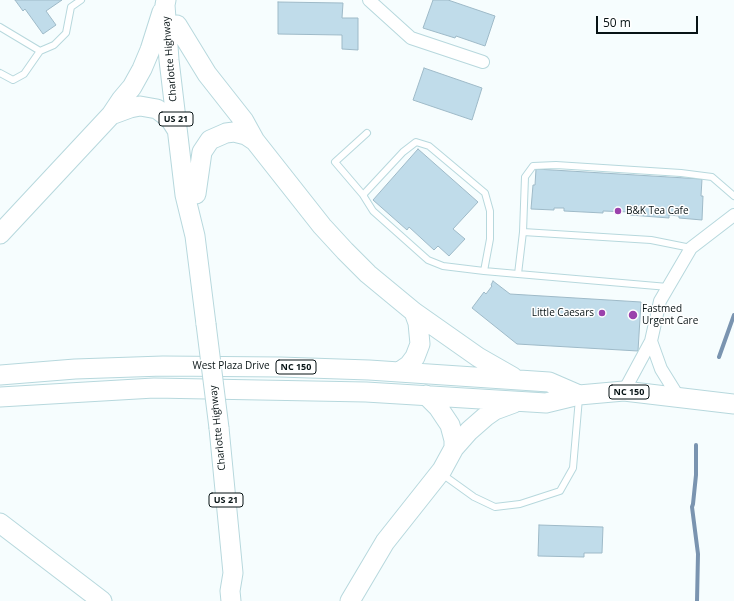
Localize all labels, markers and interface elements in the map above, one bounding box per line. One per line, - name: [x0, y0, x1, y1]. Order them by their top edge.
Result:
- scale bar: [598, 8, 700, 34]
- text: 50 m: [603, 14, 631, 31]
- street label: Charlotte Highway: [160, 16, 180, 102]
- road number: US 21: [159, 112, 193, 126]
- place label: B&K Tea Cafe: [626, 205, 689, 217]
- marker: B&K Tea Cafe: [613, 206, 623, 216]
- place label: Fastmed Urgent Care: [642, 303, 698, 326]
- place label: Little Caesars: [532, 307, 594, 319]
- marker: Little Caesars: [597, 308, 607, 318]
- marker: Fastmed Urgent Care: [627, 309, 639, 321]
- street label: West Plaza Drive: [192, 360, 270, 372]
- road number: NC 150: [276, 360, 316, 374]
- street label: Charlotte Highway: [208, 385, 228, 471]
- road number: NC 150: [609, 385, 649, 399]
- road number: US 21: [209, 493, 243, 507]

